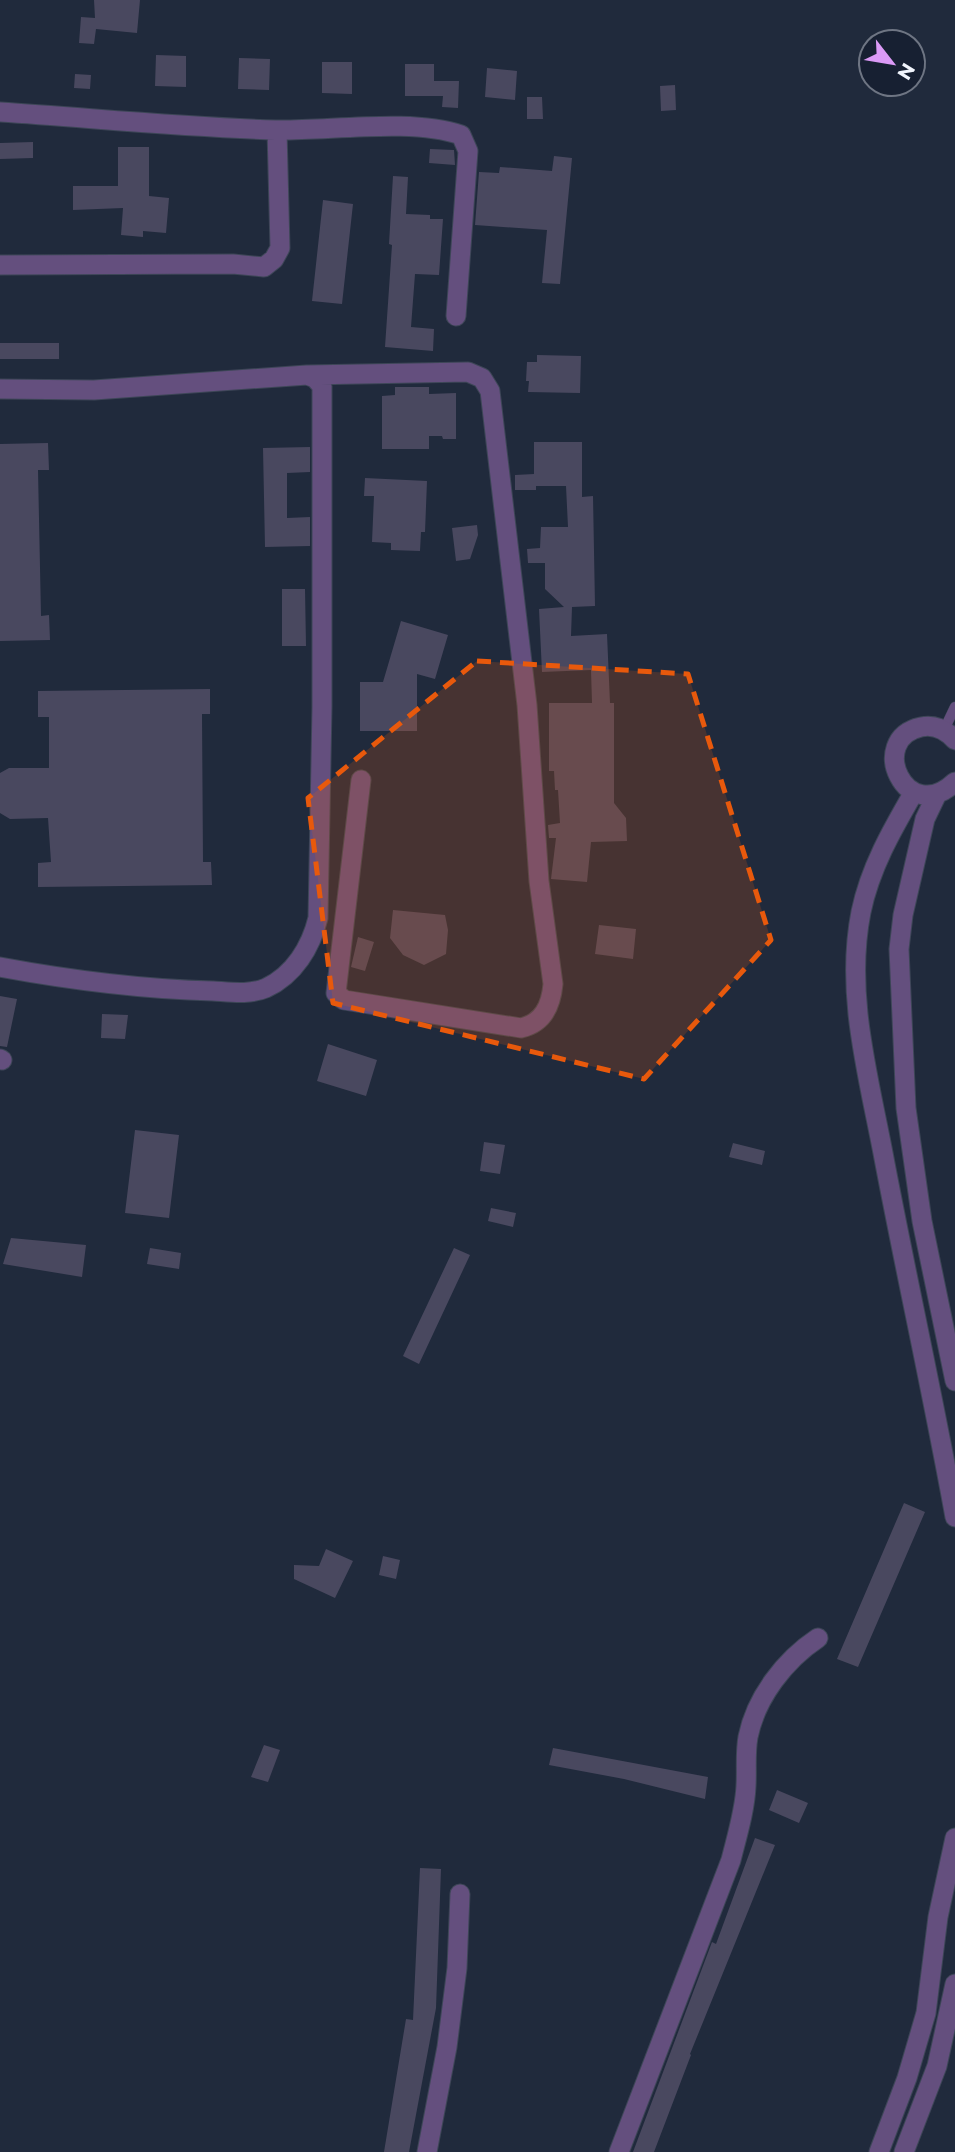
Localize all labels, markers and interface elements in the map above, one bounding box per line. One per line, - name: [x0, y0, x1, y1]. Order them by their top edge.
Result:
- north arrow: [857, 28, 927, 98]
- text: N: [892, 59, 920, 84]

